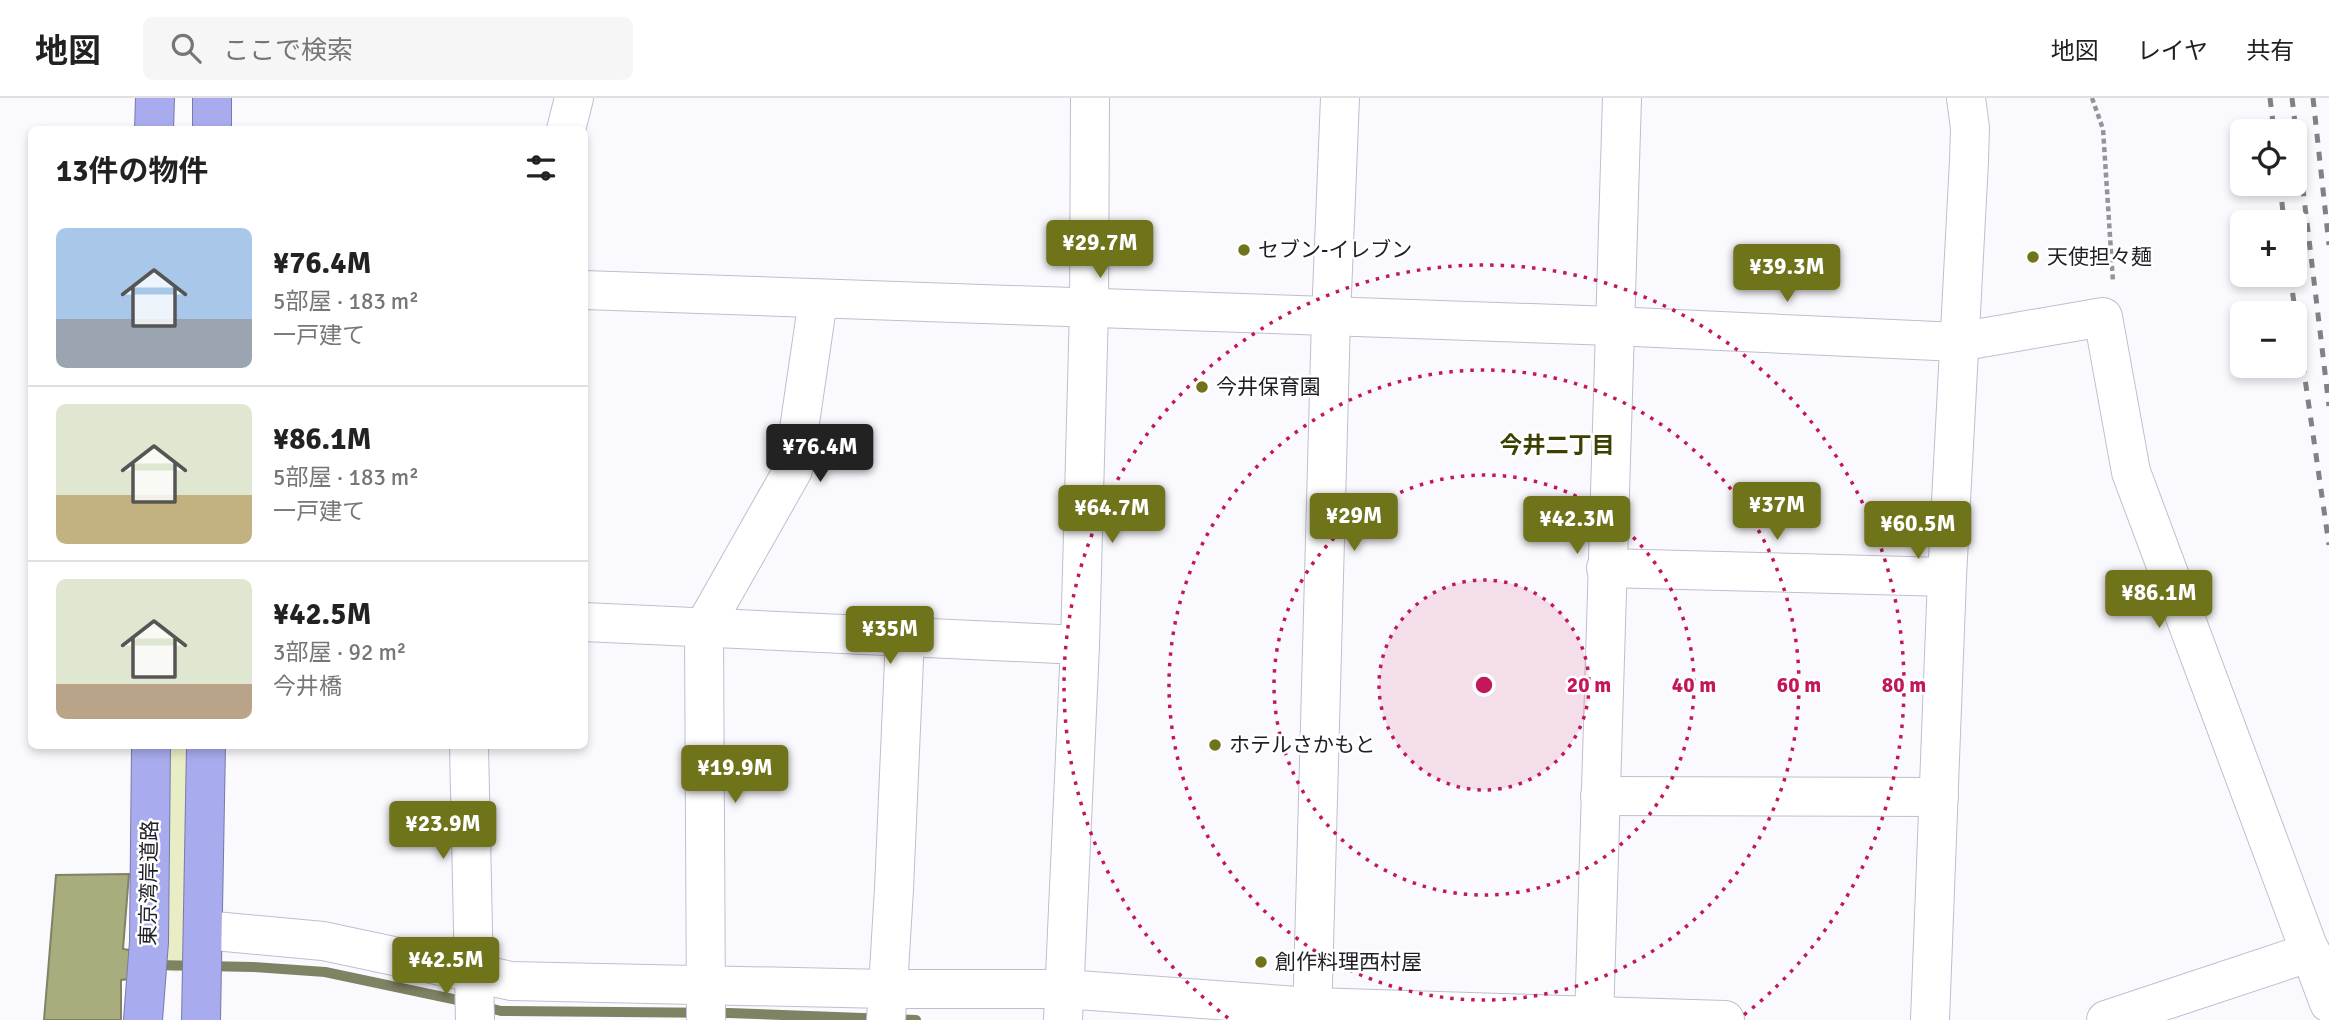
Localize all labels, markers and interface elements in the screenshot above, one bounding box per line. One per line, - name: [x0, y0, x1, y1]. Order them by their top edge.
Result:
- search box: [143, 17, 633, 80]
- icon: search: [167, 29, 205, 67]
- text: 地図: [35, 31, 101, 72]
- text: ここで検索: [223, 35, 353, 67]
- text: 地図: [2051, 36, 2099, 66]
- text: レイヤ: [2137, 36, 2208, 66]
- text: 共有: [2246, 36, 2294, 66]
- map controls: [2230, 119, 2307, 378]
- button: locate: [2230, 119, 2307, 196]
- icon: filters: [522, 149, 560, 187]
- text: 13件の物件: [56, 153, 208, 190]
- button: +: [2230, 210, 2307, 287]
- pin: ¥29.7M: [1043, 220, 1157, 280]
- text: ¥29.7M: [1062, 228, 1138, 257]
- place label: セブン-イレブン: [1258, 237, 1412, 263]
- marker: セブン-イレブン: [1236, 242, 1252, 258]
- pin: ¥39.3M: [1730, 244, 1844, 304]
- place label: 天使担々麺: [2047, 244, 2152, 270]
- text: ¥76.4M: [273, 245, 371, 282]
- marker: 天使担々麺: [2025, 249, 2041, 265]
- text: ¥39.3M: [1749, 252, 1825, 281]
- icon: home: [112, 256, 196, 340]
- text: 5部屋 · 183 m²: [273, 287, 419, 316]
- button: −: [2230, 301, 2307, 378]
- text: 一戸建て: [273, 321, 365, 350]
- place label: 今井保育園: [1216, 374, 1321, 400]
- marker: 今井保育園: [1194, 379, 1210, 395]
- text: ¥86.1M: [273, 421, 371, 458]
- pin: ¥76.4M: [763, 424, 877, 484]
- district label: 今井二丁目: [1500, 431, 1615, 460]
- icon: home: [112, 432, 196, 516]
- text: ¥76.4M: [782, 432, 858, 461]
- text: 5部屋 · 183 m²: [273, 463, 419, 492]
- pin: ¥37M: [1736, 482, 1818, 542]
- pin: ¥64.7M: [1055, 486, 1169, 545]
- text: ¥37M: [1749, 490, 1805, 519]
- text: ¥64.7M: [1074, 493, 1150, 522]
- pin: ¥29M: [1313, 494, 1395, 553]
- pin: ¥42.3M: [1520, 496, 1634, 556]
- text: 一戸建て: [273, 497, 365, 526]
- text: ¥29M: [1326, 501, 1382, 530]
- pin: ¥60.5M: [1861, 502, 1975, 561]
- text: ¥42.3M: [1539, 504, 1615, 533]
- text: ¥60.5M: [1880, 509, 1956, 538]
- pin: ¥86.1M: [2102, 570, 2216, 630]
- text: ¥86.1M: [2121, 578, 2197, 607]
- text: ¥42.5M: [273, 596, 371, 633]
- pin: ¥35M: [849, 606, 931, 666]
- icon: home: [112, 607, 196, 691]
- text: ¥35M: [862, 614, 918, 643]
- text: 3部屋 · 92 m²: [273, 638, 406, 667]
- text: 今井橋: [273, 672, 342, 701]
- text: 20 m: [1567, 672, 1611, 698]
- text: 40 m: [1672, 672, 1716, 698]
- text: 60 m: [1777, 672, 1821, 698]
- text: 80 m: [1882, 672, 1926, 698]
- centre of rings: [1472, 673, 1496, 697]
- place label: ホテルさかもと: [1229, 732, 1376, 758]
- marker: ホテルさかもと: [1207, 737, 1223, 753]
- pin: ¥19.9M: [678, 746, 792, 805]
- text: ¥19.9M: [697, 753, 773, 782]
- pin: ¥23.9M: [386, 802, 500, 861]
- text: ¥23.9M: [405, 809, 481, 838]
- street label: 東京湾岸道路: [135, 820, 163, 946]
- pin: ¥42.5M: [389, 937, 503, 997]
- text: ¥42.5M: [408, 945, 484, 974]
- place label: 創作料理西村屋: [1275, 949, 1422, 975]
- marker: 創作料理西村屋: [1253, 954, 1269, 970]

